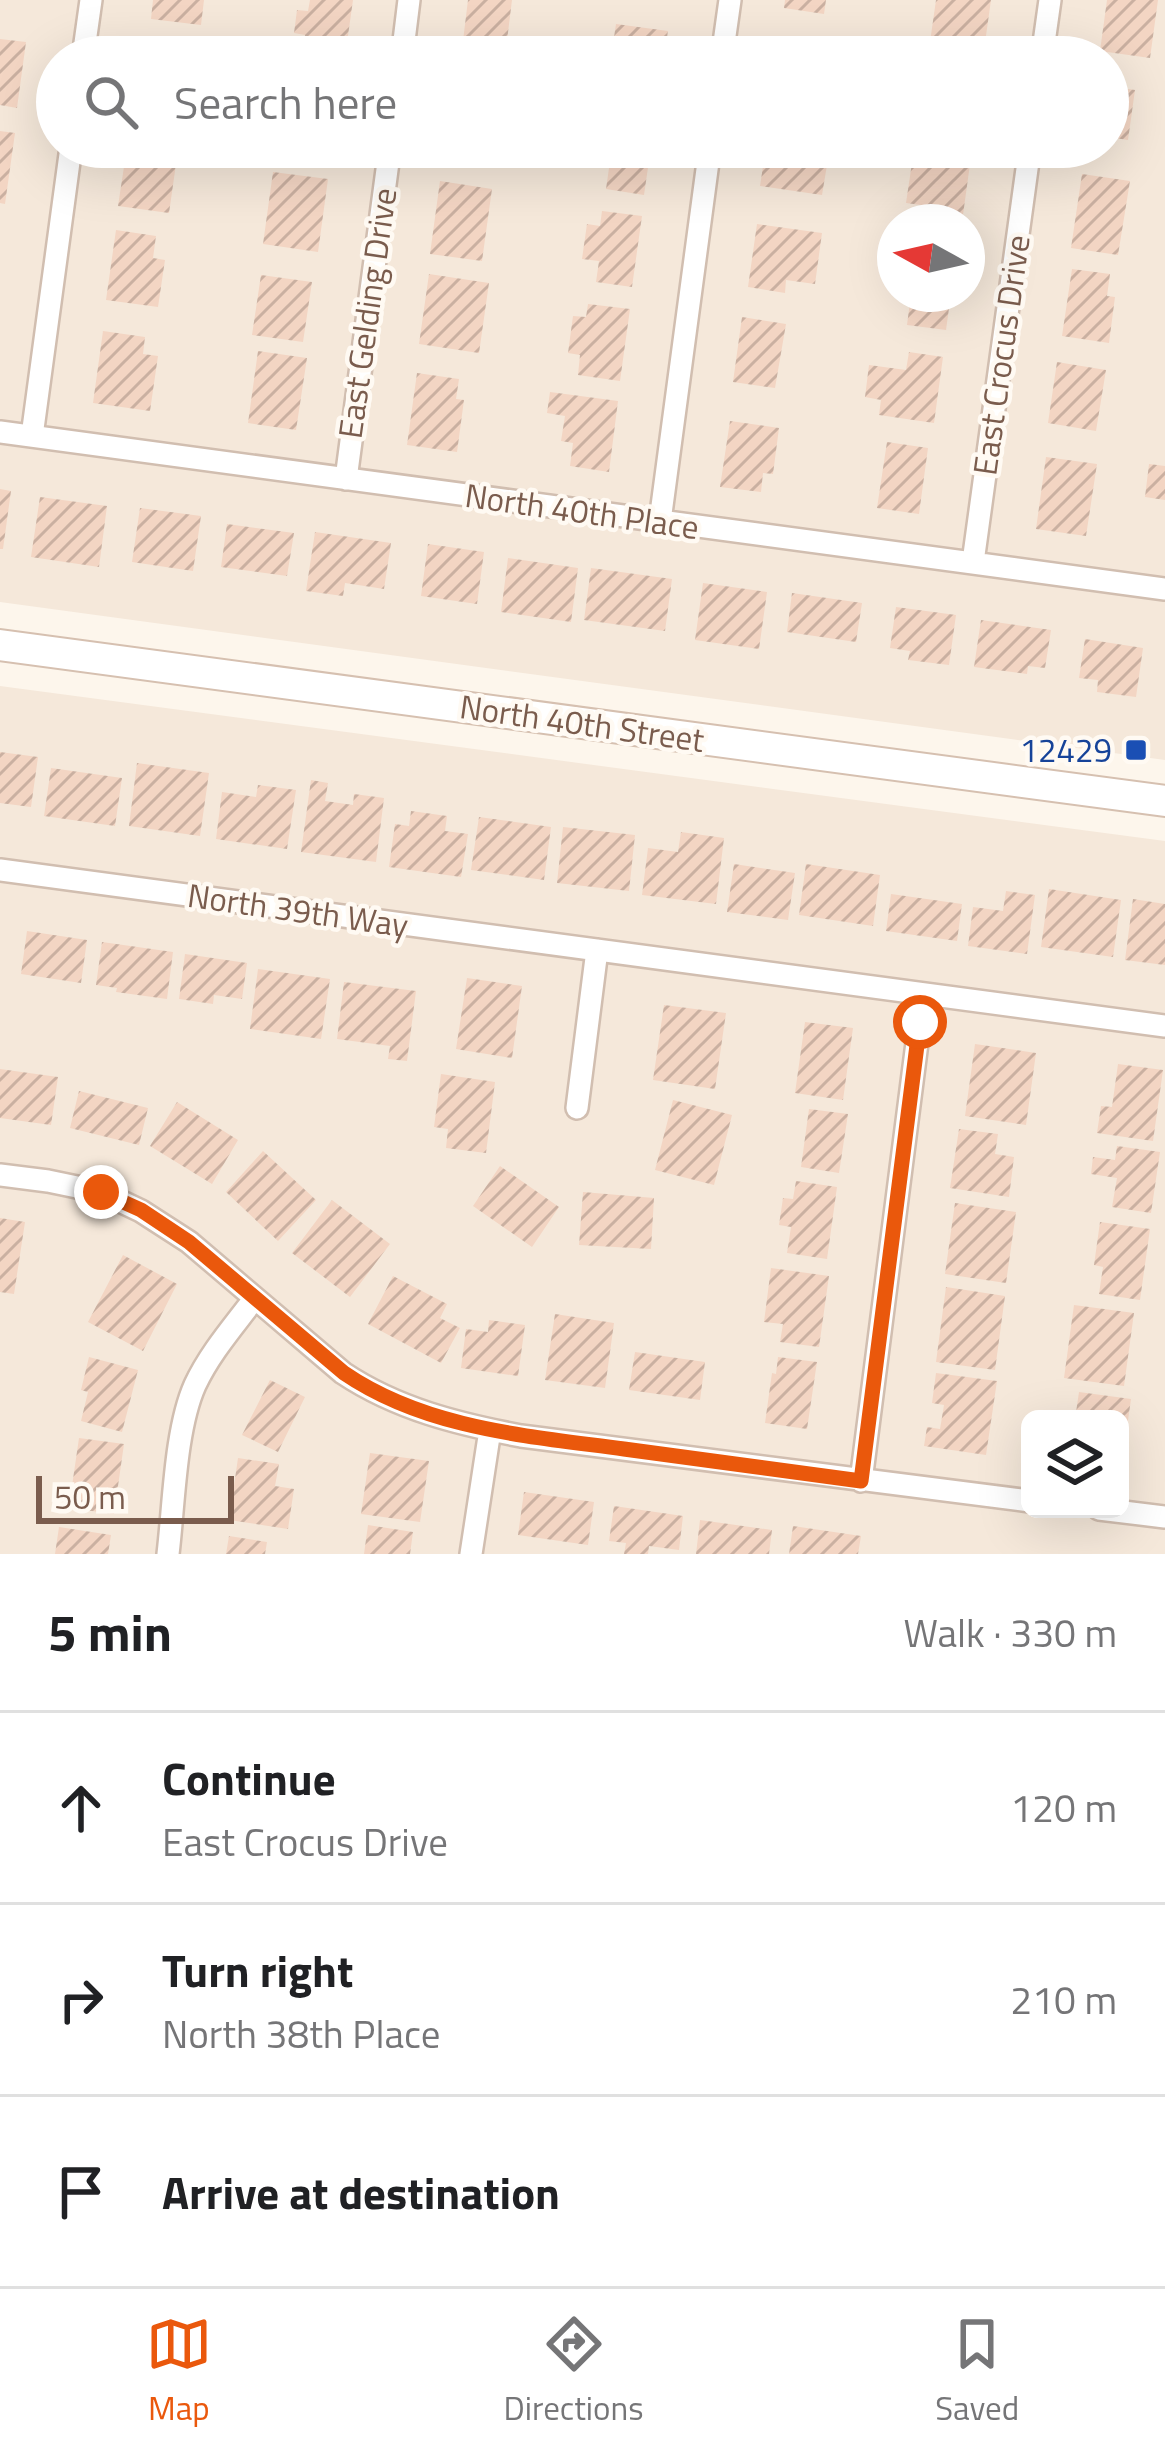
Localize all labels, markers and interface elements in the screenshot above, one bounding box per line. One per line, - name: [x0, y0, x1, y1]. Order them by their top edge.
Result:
- search box: [36, 36, 1129, 168]
- text: Search here: [174, 68, 397, 136]
- icon: search: [78, 69, 144, 135]
- street label: East Gelding Drive: [325, 185, 409, 441]
- north arrow: [877, 204, 985, 312]
- street label: East Crocus Drive: [959, 232, 1043, 478]
- street label: North 40th Place: [462, 470, 702, 552]
- street label: North 40th Street: [457, 681, 708, 765]
- place label: 12429: [1020, 725, 1112, 775]
- marker: 12429: [1123, 737, 1149, 763]
- street label: North 39th Way: [185, 870, 412, 950]
- route start: [893, 995, 947, 1049]
- route end: [74, 1165, 128, 1219]
- map controls: [1021, 1410, 1129, 1518]
- button: layers: [1021, 1410, 1129, 1518]
- scale bar: [36, 1470, 234, 1523]
- text: 50 m: [54, 1472, 126, 1522]
- text: 5 min: [48, 1593, 172, 1671]
- text: Walk · 330 m: [903, 1603, 1117, 1662]
- text: Continue: [162, 1744, 336, 1812]
- icon: ahead: [48, 1775, 114, 1841]
- text: 120 m: [1010, 1778, 1117, 1837]
- text: East Crocus Drive: [162, 1812, 448, 1871]
- text: Turn right: [162, 1936, 353, 2004]
- icon: right: [48, 1967, 114, 2033]
- text: 210 m: [1010, 1970, 1117, 2029]
- text: North 38th Place: [162, 2004, 441, 2063]
- text: Arrive at destination: [162, 2158, 560, 2226]
- icon: arrive: [48, 2159, 114, 2225]
- tab: Map: [146, 2311, 212, 2433]
- tab: Directions: [504, 2311, 643, 2433]
- tab: Saved: [935, 2311, 1019, 2433]

